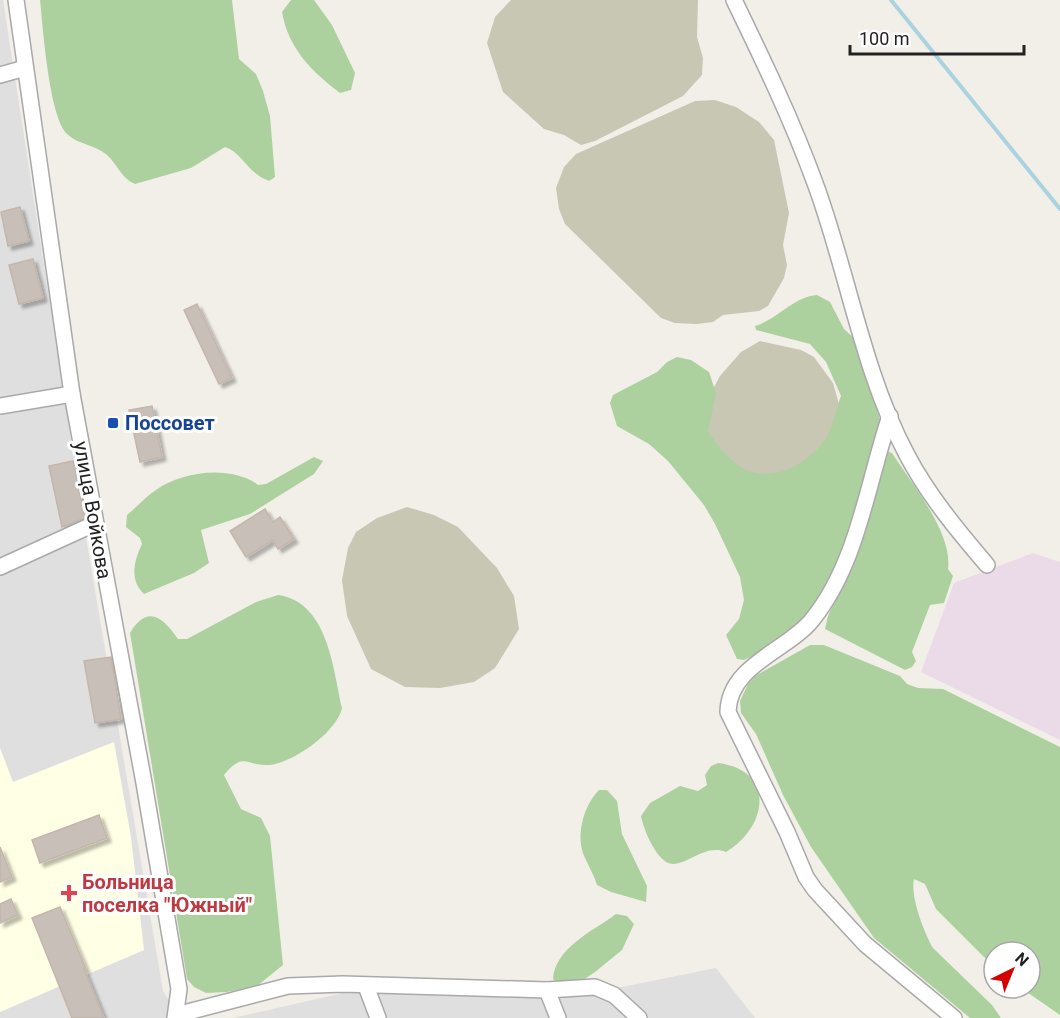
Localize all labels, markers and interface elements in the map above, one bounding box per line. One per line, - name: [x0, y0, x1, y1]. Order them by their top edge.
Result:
- scale bar: [850, 18, 1024, 56]
- text: 100 m: [859, 28, 910, 49]
- place label: Поссовет: [125, 411, 215, 435]
- marker: Поссовет: [106, 416, 120, 430]
- street label: улица Войкова: [69, 439, 117, 581]
- place label: Больница поселка "Южный": [82, 870, 252, 917]
- marker: Больница поселка "Южный": [60, 884, 78, 902]
- north arrow: [982, 940, 1042, 1000]
- text: N: [1011, 949, 1032, 970]

